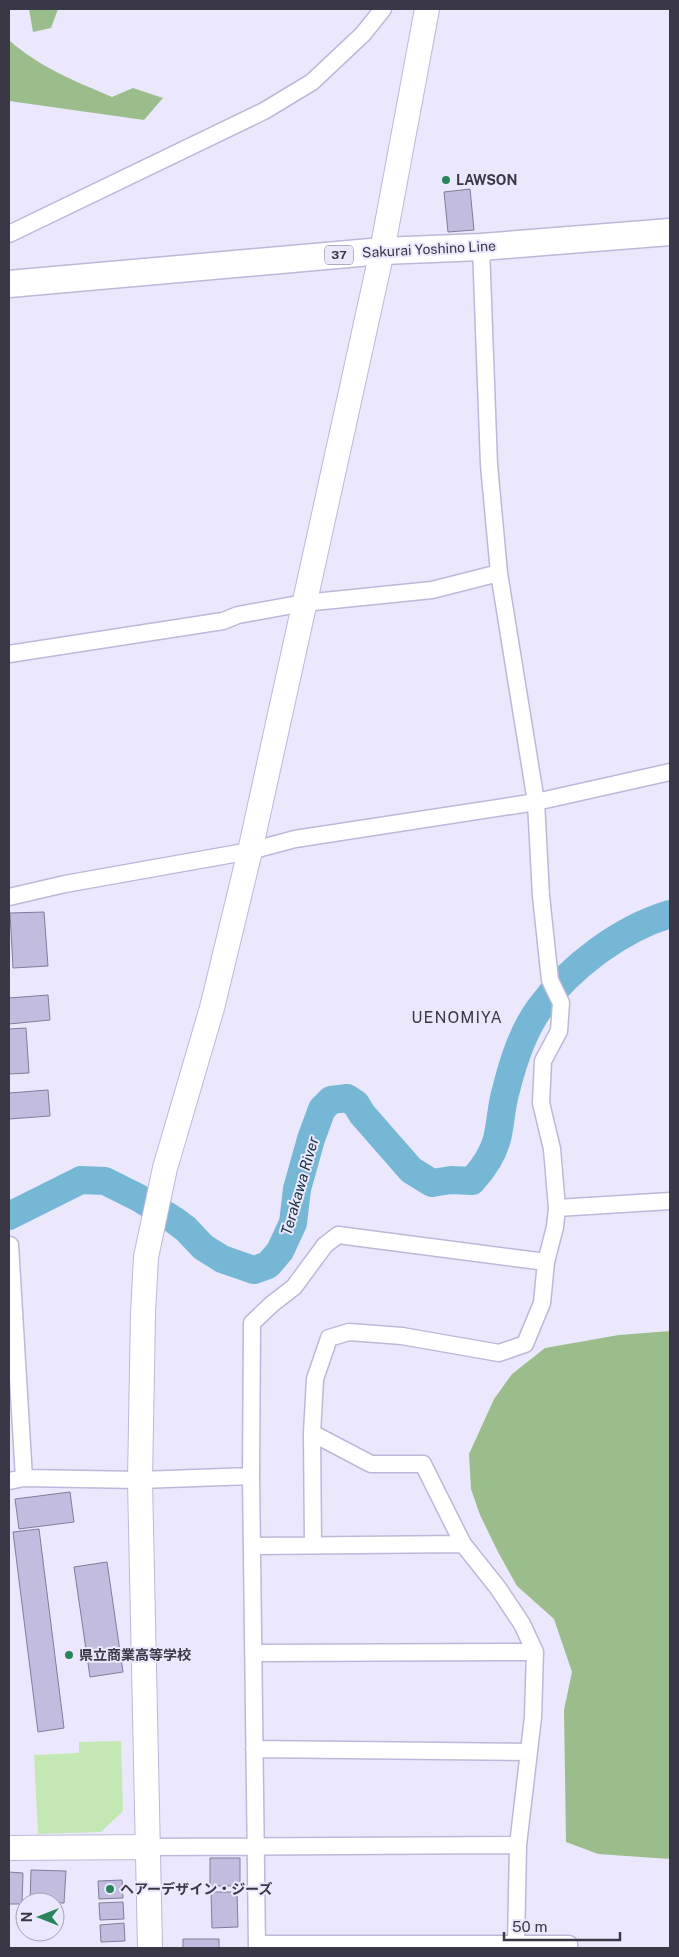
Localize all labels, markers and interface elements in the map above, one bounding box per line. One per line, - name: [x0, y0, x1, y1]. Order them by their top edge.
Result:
- place label: LAWSON: [456, 172, 517, 188]
- marker: LAWSON: [440, 174, 452, 186]
- street label: Sakurai Yoshino Line: [362, 238, 496, 260]
- road number: 37: [325, 246, 353, 264]
- district label: UENOMIYA: [411, 1008, 503, 1027]
- water label: Terakawa River: [277, 1134, 322, 1237]
- place label: 県立商業高等学校: [79, 1647, 191, 1663]
- marker: 県立商業高等学校: [63, 1649, 75, 1661]
- place label: ヘアーデザイン・ジーズ: [120, 1881, 272, 1897]
- marker: ヘアーデザイン・ジーズ: [104, 1883, 116, 1895]
- north arrow: [15, 1892, 65, 1942]
- scale bar: [504, 1910, 620, 1942]
- text: N: [19, 1912, 35, 1922]
- text: 50 m: [512, 1918, 547, 1935]

